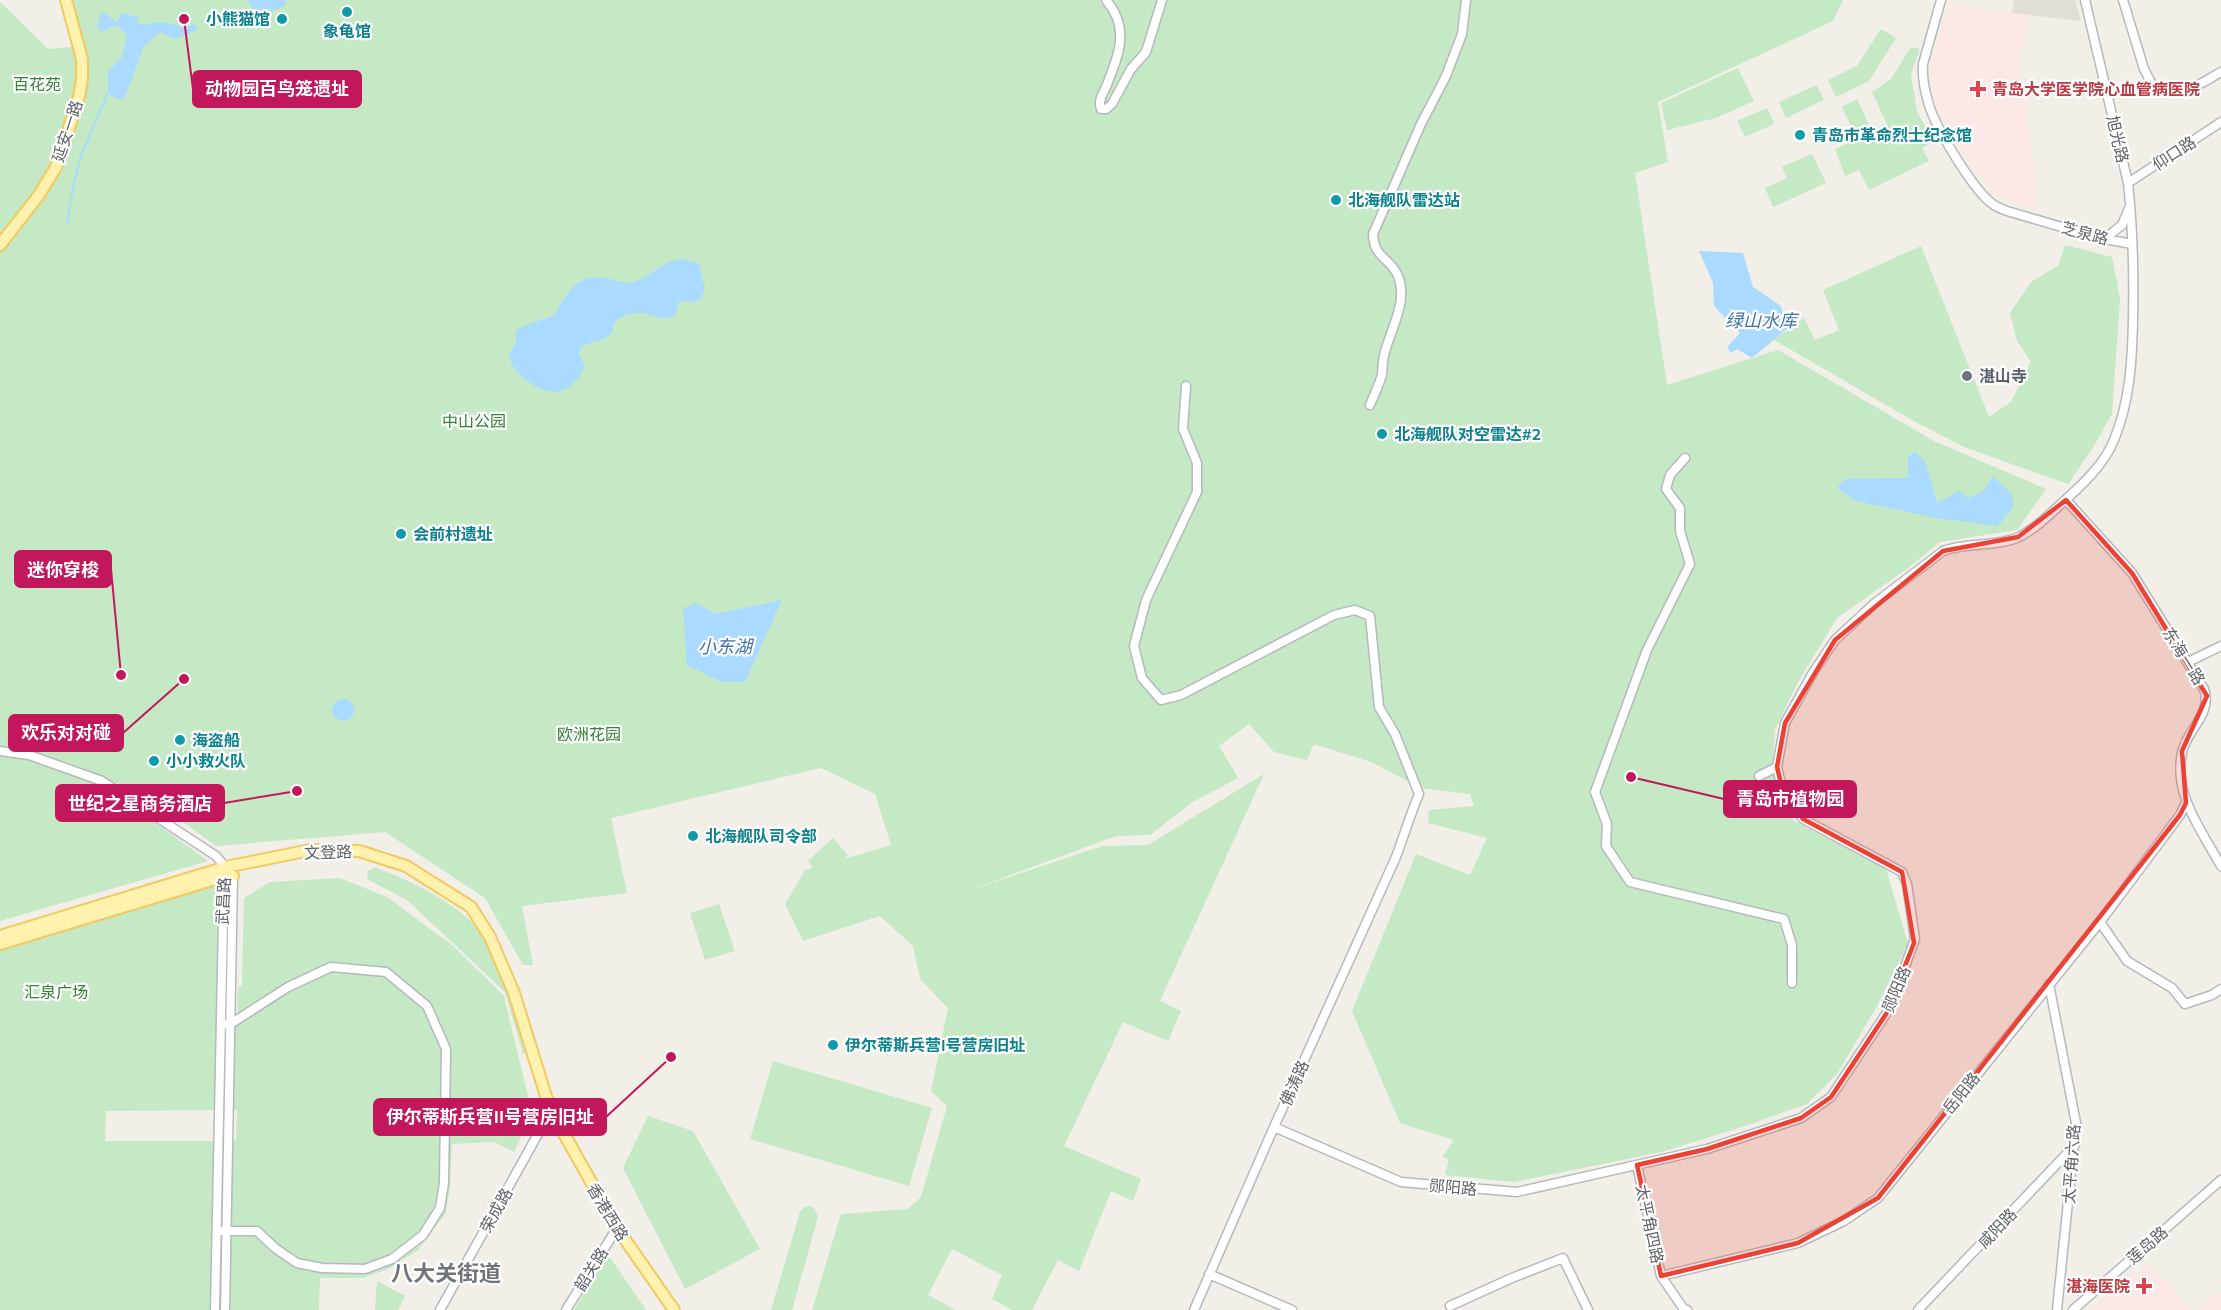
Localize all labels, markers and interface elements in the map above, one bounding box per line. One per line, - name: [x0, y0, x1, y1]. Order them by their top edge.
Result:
- marker: 象龟馆: [340, 5, 354, 19]
- place label: 小熊猫馆: [206, 9, 270, 29]
- marker: 小熊猫馆: [275, 12, 289, 26]
- place label: 象龟馆: [323, 21, 371, 41]
- callout: 动物园百鸟笼遗址: [193, 71, 361, 107]
- park label: 百花苑: [13, 74, 61, 94]
- text: 动物园百鸟笼遗址: [205, 77, 349, 100]
- place label: 青岛大学医学院心血管病医院: [1992, 79, 2200, 99]
- marker: 青岛大学医学院心血管病医院: [1969, 80, 1987, 98]
- street label: 延安一路: [48, 97, 86, 165]
- street label: 旭光路: [2103, 113, 2133, 165]
- place label: 青岛市革命烈士纪念馆: [1812, 125, 1972, 145]
- marker: 青岛市革命烈士纪念馆: [1793, 128, 1807, 142]
- street label: 仰口路: [2148, 132, 2200, 174]
- place label: 北海舰队雷达站: [1348, 190, 1460, 210]
- marker: 北海舰队雷达站: [1329, 193, 1343, 207]
- street label: 芝泉路: [2059, 217, 2111, 249]
- water label: 绿山水库: [1725, 309, 1800, 332]
- place label: 湛山寺: [1979, 366, 2027, 386]
- marker: 湛山寺: [1960, 369, 1974, 383]
- park label: 中山公园: [442, 411, 506, 431]
- place label: 北海舰队对空雷达#2: [1394, 424, 1541, 444]
- marker: 北海舰队对空雷达#2: [1375, 427, 1389, 441]
- place label: 会前村遗址: [413, 524, 493, 544]
- marker: 会前村遗址: [394, 527, 408, 541]
- callout: 迷你穿梭: [15, 551, 111, 587]
- text: 迷你穿梭: [27, 558, 99, 581]
- street label: 东海一路: [2159, 624, 2209, 688]
- water label: 小东湖: [698, 635, 755, 658]
- callout: 欢乐对对碰: [9, 715, 123, 751]
- text: 欢乐对对碰: [21, 721, 111, 744]
- park label: 欧洲花园: [557, 724, 621, 744]
- place label: 海盗船: [192, 730, 240, 750]
- marker: 海盗船: [173, 733, 187, 747]
- place label: 小小救火队: [166, 751, 246, 771]
- marker: 小小救火队: [147, 754, 161, 768]
- callout: 青岛市植物园: [1724, 781, 1856, 817]
- callout: 世纪之星商务酒店: [56, 785, 224, 821]
- text: 青岛市植物园: [1736, 787, 1844, 810]
- text: 世纪之星商务酒店: [68, 792, 212, 815]
- place label: 北海舰队司令部: [705, 826, 817, 846]
- marker: 北海舰队司令部: [686, 829, 700, 843]
- street label: 文登路: [304, 841, 352, 863]
- street label: 武昌路: [212, 877, 234, 925]
- street label: 郧阳路: [1877, 963, 1915, 1015]
- park label: 汇泉广场: [24, 982, 88, 1002]
- place label: 伊尔蒂斯兵营I号营房旧址: [844, 1035, 1026, 1055]
- marker: 伊尔蒂斯兵营I号营房旧址: [826, 1038, 840, 1052]
- street label: 佛涛路: [1275, 1057, 1313, 1109]
- street label: 岳阳路: [1938, 1068, 1984, 1118]
- callout: 伊尔蒂斯兵营II号营房旧址: [374, 1099, 606, 1135]
- text: 伊尔蒂斯兵营II号营房旧址: [386, 1105, 594, 1128]
- street label: 太平角六路: [2058, 1123, 2084, 1205]
- street label: 郧阳路: [1428, 1175, 1478, 1199]
- street label: 香港西路: [583, 1179, 633, 1245]
- street label: 太平角四路: [1632, 1183, 1668, 1265]
- street label: 荣成路: [476, 1184, 516, 1236]
- street label: 咸阳路: [1973, 1204, 2021, 1252]
- street label: 莲岛路: [2122, 1222, 2172, 1268]
- street label: 韶关路: [570, 1243, 612, 1295]
- district label: 八大关街道: [391, 1259, 501, 1287]
- place label: 湛海医院: [2066, 1276, 2130, 1296]
- marker: 湛海医院: [2135, 1277, 2153, 1295]

